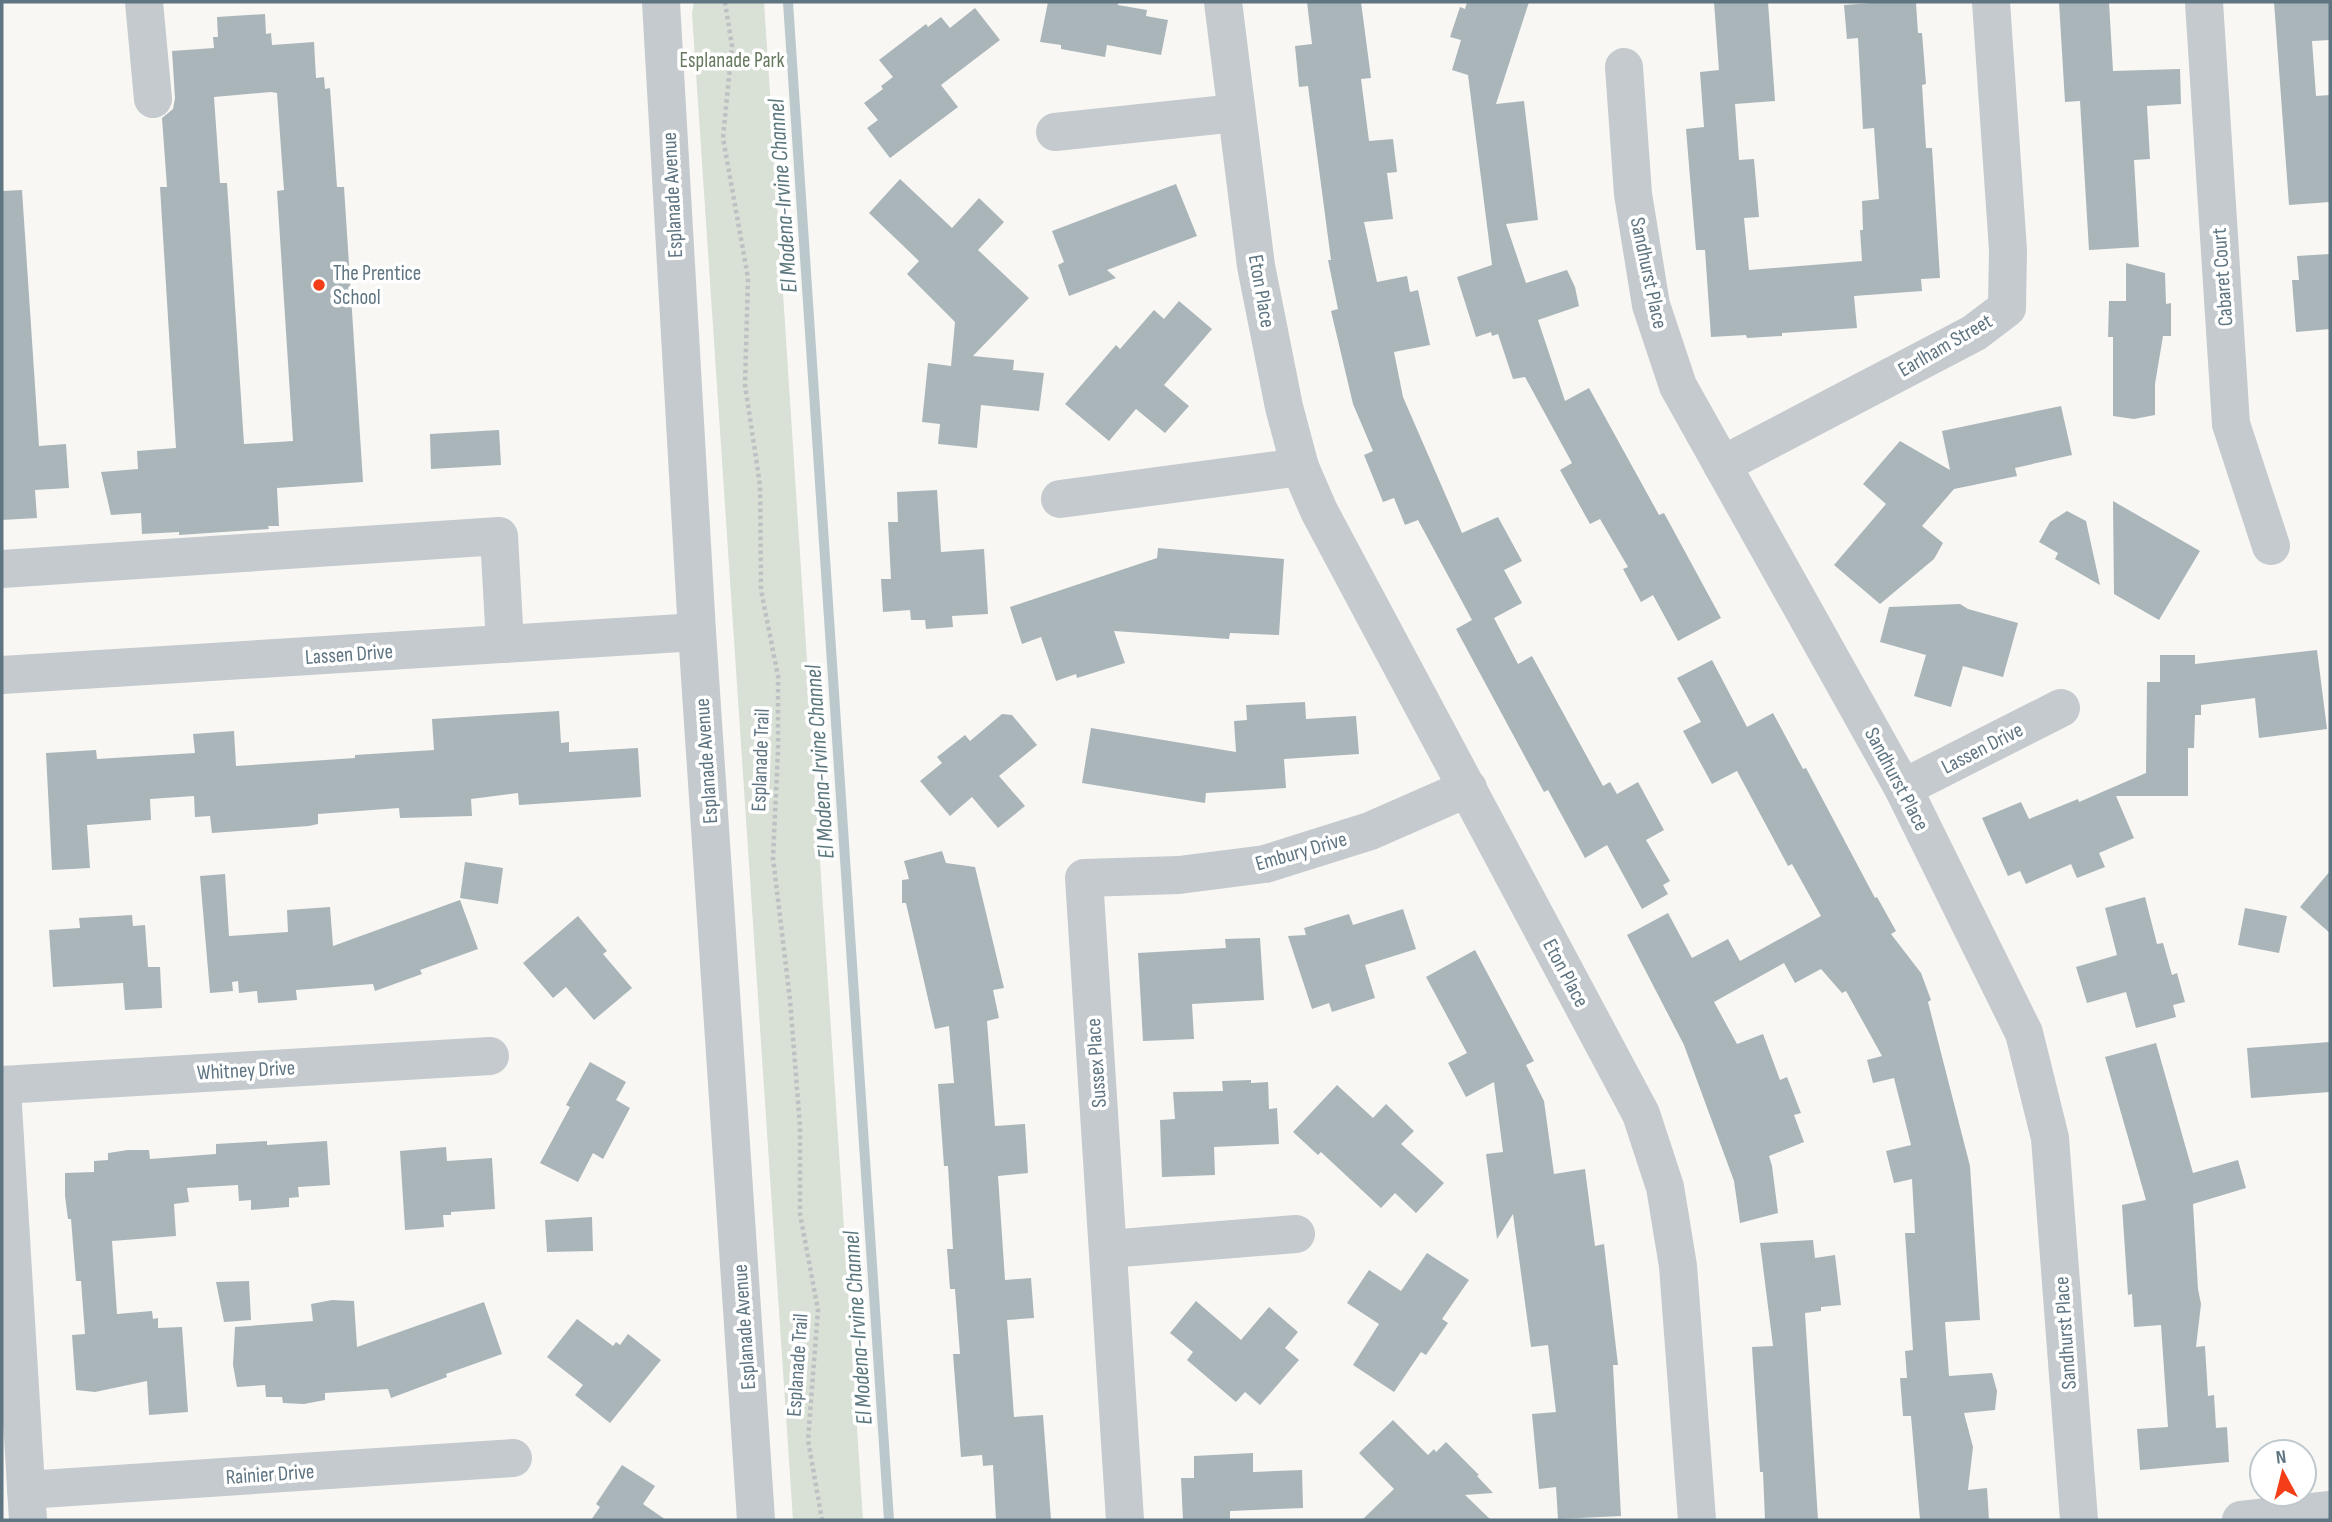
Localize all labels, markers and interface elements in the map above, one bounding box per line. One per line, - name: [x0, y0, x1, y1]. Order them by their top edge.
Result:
- park label: Esplanade Park: [679, 48, 785, 73]
- water label: El Modena-Irvine Channel: [762, 97, 804, 294]
- street label: Esplanade Avenue: [657, 131, 688, 258]
- street label: Sandhurst Place: [1625, 215, 1673, 331]
- street label: Cabaret Court: [2207, 227, 2238, 327]
- street label: Eton Place: [1243, 253, 1280, 330]
- place label: The Prentice School: [333, 261, 421, 310]
- marker: The Prentice School: [311, 277, 327, 293]
- street label: Earlham Street: [1894, 308, 1997, 382]
- street label: Lassen Drive: [304, 639, 394, 670]
- water label: El Modena-Irvine Channel: [799, 663, 841, 860]
- street label: Esplanade Avenue: [690, 697, 723, 825]
- street label: Esplanade Trail: [746, 708, 775, 812]
- street label: Lassen Drive: [1937, 717, 2027, 780]
- street label: Sandhurst Place: [1859, 723, 1934, 835]
- street label: Embury Drive: [1253, 827, 1350, 876]
- street label: Eton Place: [1537, 935, 1594, 1012]
- street label: Sussex Place: [1081, 1017, 1112, 1109]
- street label: Whitney Drive: [196, 1055, 296, 1086]
- water label: El Modena-Irvine Channel: [837, 1229, 879, 1426]
- street label: Esplanade Avenue: [728, 1263, 761, 1391]
- street label: Sandhurst Place: [2049, 1276, 2082, 1390]
- street label: Esplanade Trail: [781, 1313, 814, 1417]
- north arrow: [2248, 1438, 2318, 1508]
- text: N: [2275, 1446, 2288, 1470]
- street label: Rainier Drive: [225, 1459, 315, 1490]

